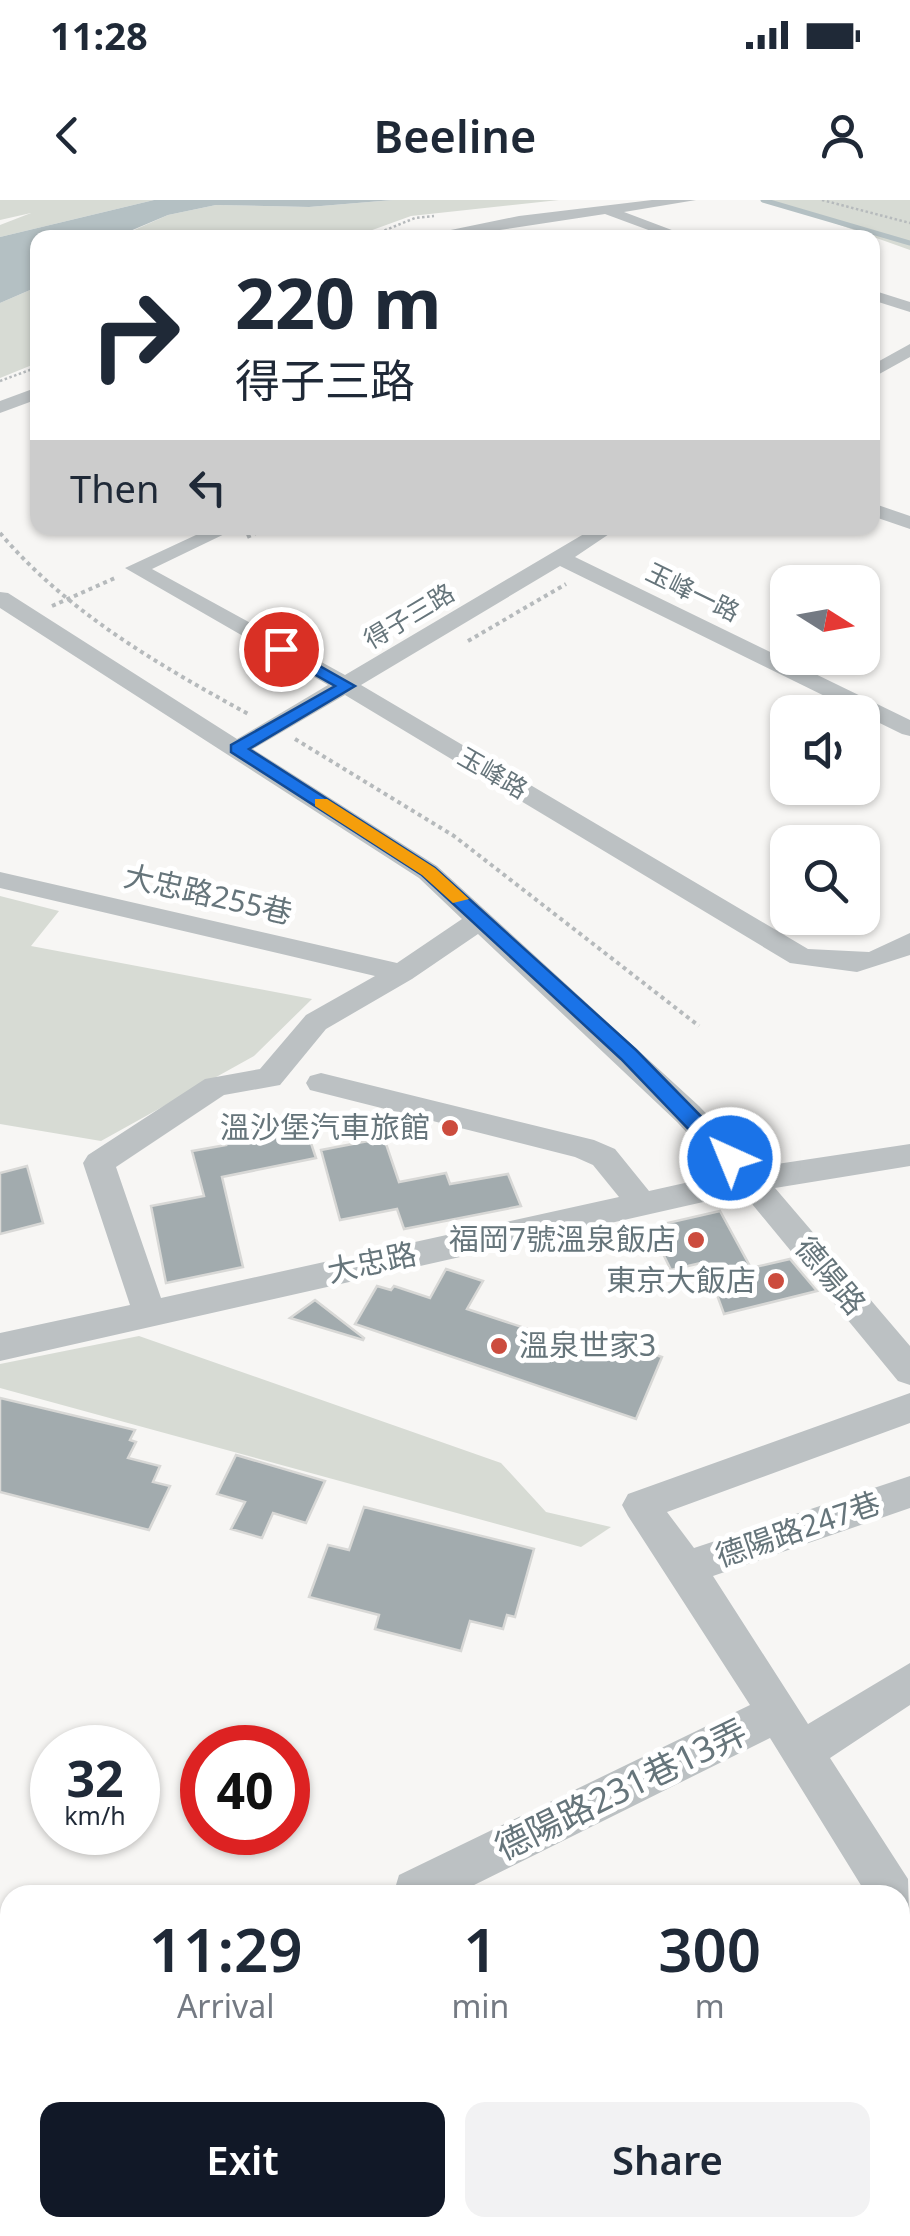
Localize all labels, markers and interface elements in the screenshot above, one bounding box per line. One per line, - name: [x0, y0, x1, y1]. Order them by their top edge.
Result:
- text: 11:28: [50, 9, 148, 61]
- text: Beeline: [374, 105, 536, 166]
- icon: back: [40, 108, 95, 163]
- icon: person: [815, 108, 870, 163]
- text: 220 m: [235, 254, 442, 350]
- icon: right: [70, 270, 200, 400]
- text: 得子三路: [235, 349, 415, 410]
- icon: left: [180, 460, 235, 515]
- text: Then: [70, 462, 160, 514]
- street label: 玉峰一路: [641, 554, 746, 628]
- north arrow: [770, 565, 880, 675]
- map controls: [770, 565, 880, 935]
- street label: 得子三路: [357, 575, 460, 655]
- pin: [239, 607, 324, 692]
- icon: arrive: [254, 622, 309, 677]
- button: sound: [770, 695, 880, 805]
- street label: 玉峰路: [453, 739, 534, 806]
- button: search: [770, 825, 880, 935]
- street label: 大忠路255巷: [120, 854, 296, 933]
- place label: 溫沙堡汽車旅館: [220, 1106, 430, 1147]
- position arrow: [678, 1106, 782, 1210]
- marker: 溫沙堡汽車旅館: [439, 1117, 461, 1139]
- place label: 福岡7號溫泉飯店: [449, 1218, 676, 1259]
- street label: 德陽路: [787, 1227, 876, 1323]
- marker: 福岡7號溫泉飯店: [685, 1229, 707, 1251]
- street label: 大忠路: [323, 1232, 420, 1291]
- place label: 東京大飯店: [606, 1259, 756, 1300]
- marker: 東京大飯店: [765, 1270, 787, 1292]
- place label: 溫泉世家3: [519, 1324, 656, 1365]
- marker: 溫泉世家3: [488, 1335, 510, 1357]
- street label: 德陽路247巷: [710, 1481, 885, 1576]
- street label: 德陽路231巷13弄: [486, 1707, 754, 1870]
- speed limit sign: 40: [180, 1725, 310, 1855]
- text: 32: [66, 1744, 124, 1812]
- text: km/h: [64, 1798, 126, 1832]
- text: 11:29: [149, 1908, 303, 1990]
- text: 1: [463, 1908, 498, 1990]
- text: 300: [658, 1908, 761, 1990]
- text: Arrival: [177, 1984, 275, 2027]
- text: min: [451, 1984, 509, 2027]
- text: m: [695, 1984, 725, 2027]
- button: Exit: [40, 2102, 445, 2217]
- button: Share: [465, 2102, 870, 2217]

